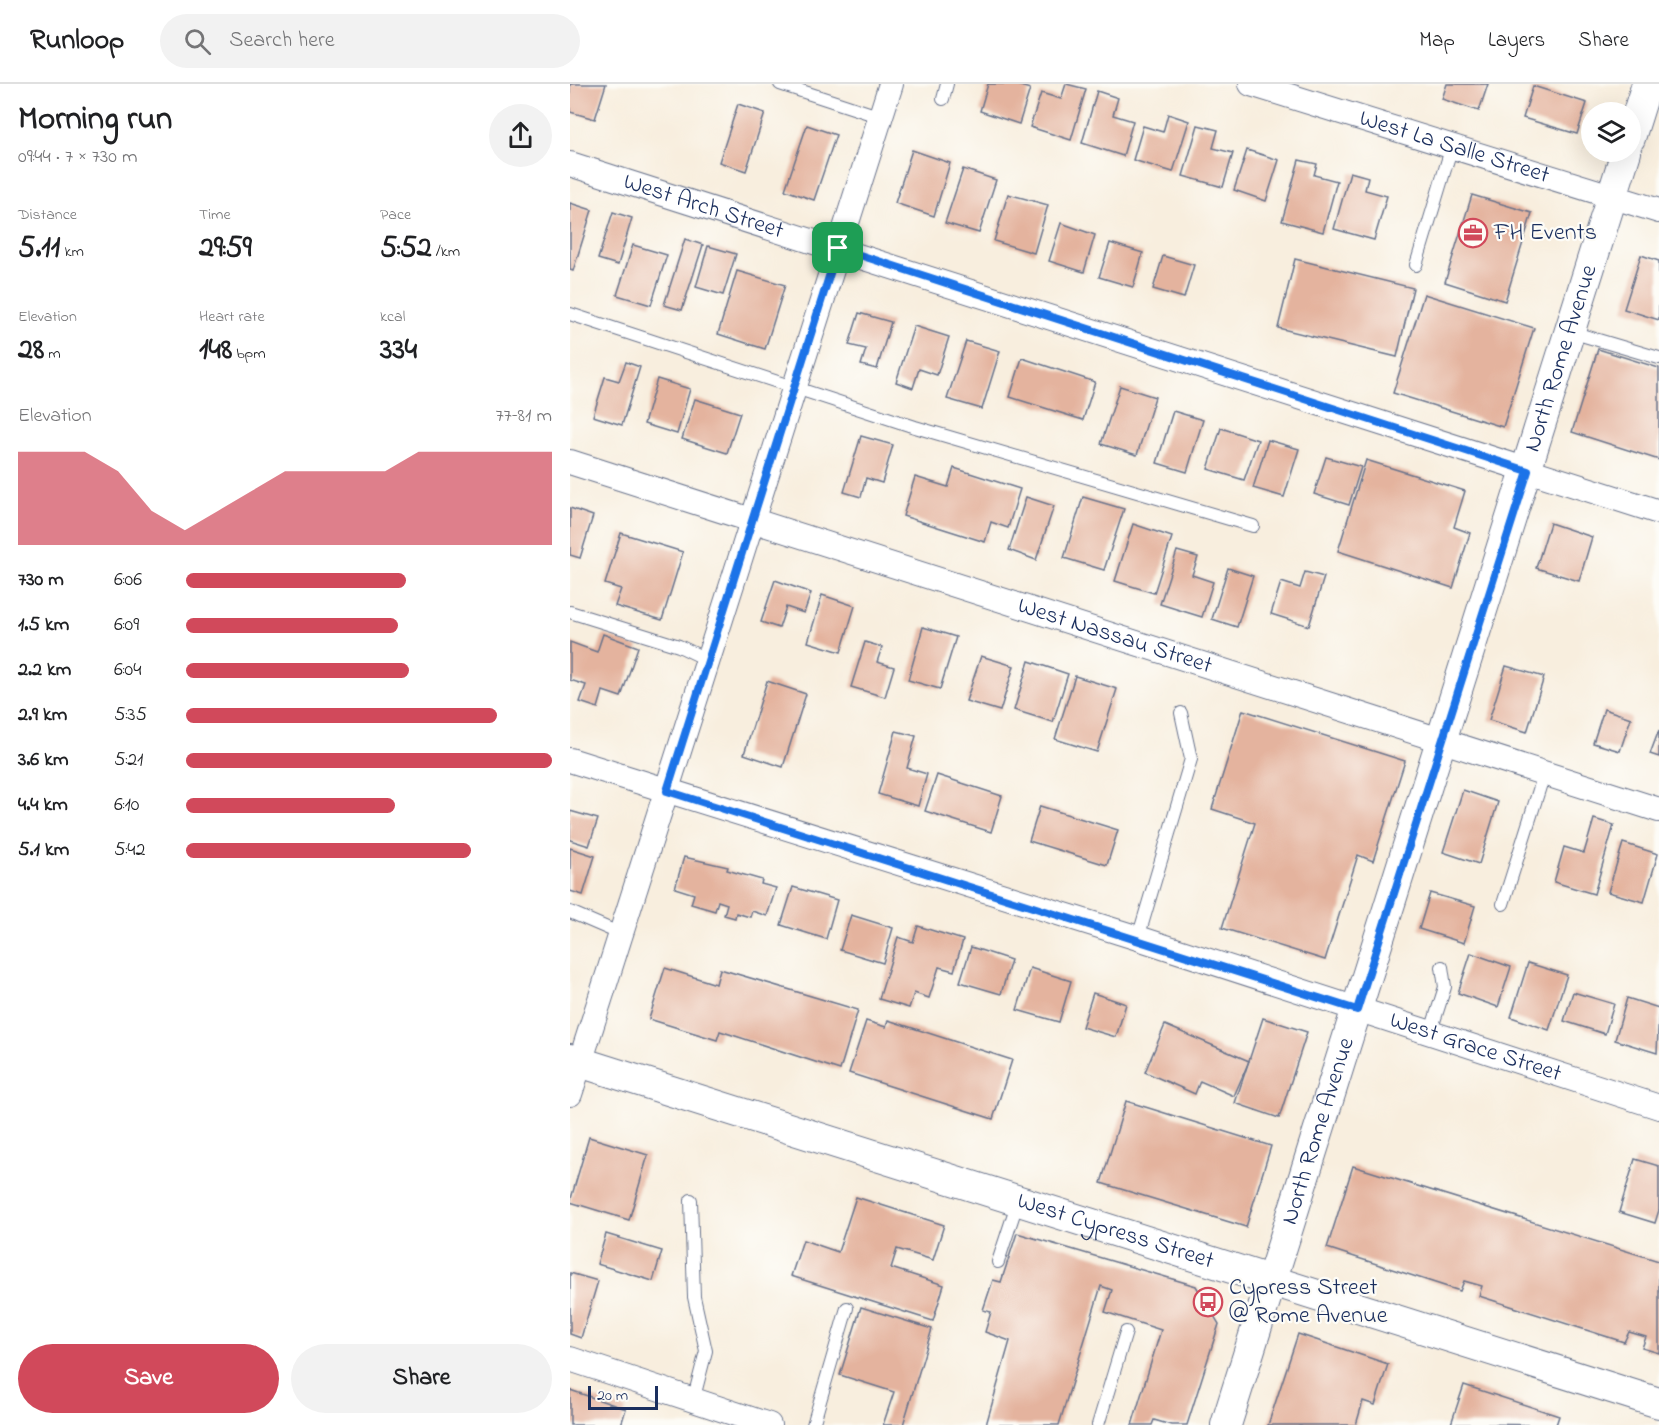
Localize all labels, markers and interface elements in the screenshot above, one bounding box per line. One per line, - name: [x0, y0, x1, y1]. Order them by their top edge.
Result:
- search box: [160, 14, 580, 68]
- text: Runloop: [30, 21, 124, 62]
- icon: search: [181, 25, 214, 58]
- text: Search here: [229, 25, 335, 57]
- text: Map: [1419, 26, 1455, 56]
- text: Layers: [1488, 26, 1545, 56]
- text: Share: [1578, 26, 1629, 56]
- text: Morning run: [18, 96, 172, 144]
- street label: West La Salle Street: [1355, 101, 1554, 193]
- map controls: [1581, 102, 1641, 162]
- button: layers: [1581, 102, 1641, 162]
- button: share: [489, 104, 552, 167]
- text: 09:44 · 7 × 730 m: [18, 143, 138, 172]
- street label: West Arch Street: [619, 165, 788, 249]
- text: Distance: [18, 203, 77, 227]
- text: Time: [199, 203, 231, 227]
- text: Pace: [380, 203, 411, 227]
- place label: FH Events: [1493, 216, 1597, 251]
- office icon: FH Events: [1457, 217, 1489, 249]
- pin: [812, 222, 863, 273]
- text: 5.11: [18, 227, 60, 271]
- text: 29:59: [199, 227, 252, 271]
- text: 5:52: [380, 227, 432, 271]
- icon: arrive: [821, 231, 854, 264]
- text: km: [60, 240, 84, 264]
- text: /km: [432, 240, 460, 264]
- street label: North Rome Avenue: [1515, 260, 1607, 456]
- text: Elevation: [18, 305, 77, 329]
- text: Heart rate: [199, 305, 265, 329]
- text: kcal: [380, 305, 405, 329]
- text: 28: [18, 329, 44, 373]
- text: 148: [199, 329, 232, 373]
- text: 334: [380, 329, 417, 373]
- text: m: [44, 342, 61, 366]
- text: bpm: [232, 342, 266, 366]
- text: Elevation: [18, 402, 92, 431]
- text: 77–81 m: [495, 402, 552, 431]
- text: 730 m: [18, 566, 64, 595]
- text: 6:06: [114, 566, 142, 595]
- street label: West Nassau Street: [1013, 589, 1217, 684]
- text: 1.5 km: [18, 611, 69, 640]
- text: 6:09: [114, 611, 139, 640]
- text: 2.2 km: [18, 656, 71, 685]
- text: 6:04: [114, 656, 141, 685]
- text: 2.9 km: [18, 701, 67, 730]
- text: 5:35: [114, 701, 147, 730]
- text: 3.6 km: [18, 746, 68, 775]
- text: 5:21: [114, 746, 143, 775]
- text: 4.4 km: [18, 791, 68, 820]
- text: 6:10: [114, 791, 140, 820]
- text: 5.1 km: [18, 836, 69, 865]
- text: 5:42: [114, 836, 145, 865]
- street label: West Grace Street: [1385, 1003, 1566, 1092]
- street label: North Rome Avenue: [1272, 1033, 1364, 1229]
- street label: West Cypress Street: [1013, 1184, 1218, 1279]
- place label: Cypress Street @ Rome Avenue: [1229, 1271, 1388, 1334]
- bus stop icon: Cypress Street @ Rome Avenue: [1192, 1286, 1224, 1318]
- button: Save: [18, 1344, 279, 1413]
- button: Share: [291, 1344, 552, 1413]
- scale bar: [588, 1383, 658, 1410]
- text: 20 m: [597, 1384, 628, 1408]

